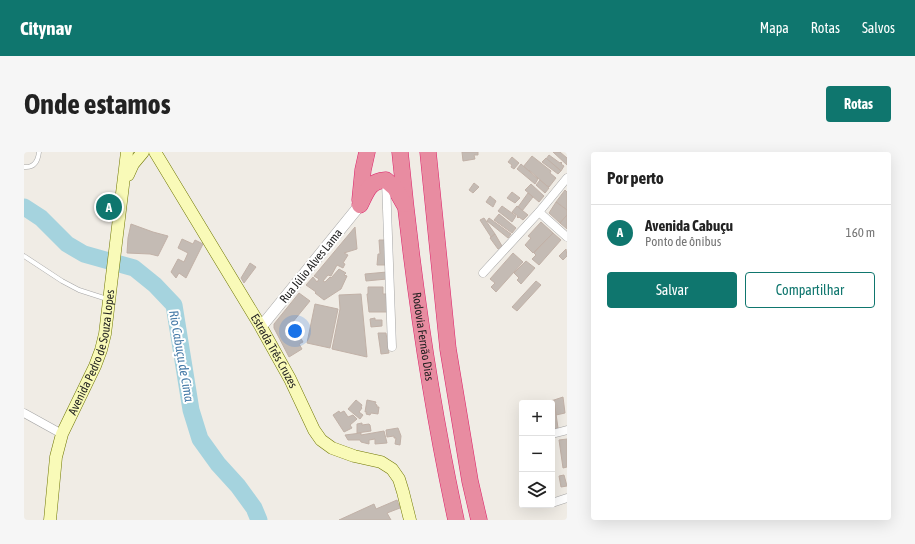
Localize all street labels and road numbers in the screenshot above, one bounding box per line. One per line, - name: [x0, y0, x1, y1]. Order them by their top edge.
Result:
- street label: Rua Júlio Alves Lama: [277, 226, 345, 306]
- street label: Avenida Pedro de Souza Lopes: [65, 289, 117, 417]
- street label: Rodovia Fernão Dias: [409, 291, 437, 382]
- street label: Estrada Três Cruzes: [248, 311, 300, 390]

